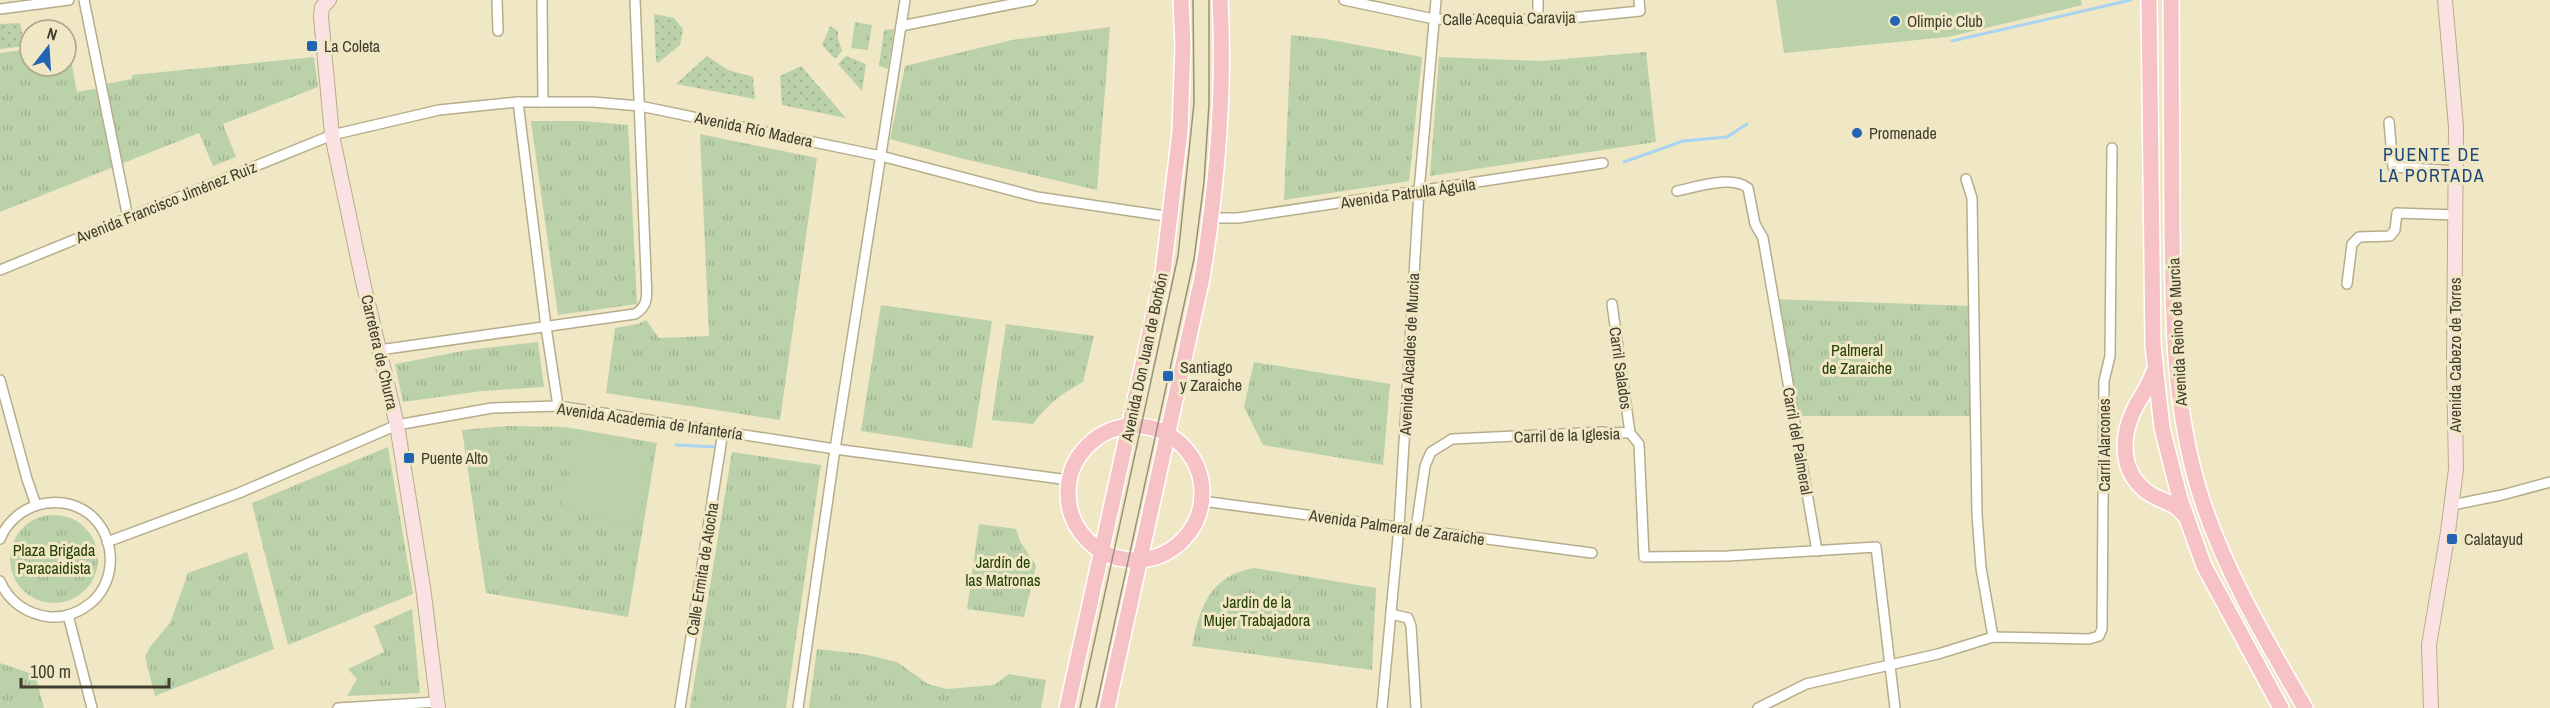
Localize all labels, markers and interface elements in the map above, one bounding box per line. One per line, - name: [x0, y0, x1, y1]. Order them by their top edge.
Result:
- street label: Calle Acequia Caravija: [1442, 6, 1577, 30]
- place label: Olimpic Club: [1907, 10, 1983, 32]
- marker: Olimpic Club: [1888, 14, 1902, 28]
- north arrow: [18, 18, 78, 78]
- text: N: [45, 22, 60, 46]
- place label: La Coleta: [324, 35, 381, 57]
- marker: La Coleta: [305, 39, 319, 53]
- street label: Avenida Río Madera: [692, 106, 816, 152]
- place label: Promenade: [1869, 122, 1937, 144]
- marker: Promenade: [1850, 126, 1864, 140]
- district label: PUENTE DE LA PORTADA: [2379, 142, 2485, 188]
- street label: Avenida Francisco Jiménez Ruiz: [71, 155, 260, 249]
- street label: Avenida Patrulla Águila: [1338, 173, 1478, 214]
- street label: Avenida Reino de Murcia: [2162, 257, 2192, 408]
- street label: Avenida Don Juan de Borbón: [1115, 271, 1173, 444]
- street label: Avenida Alcaldes de Murcia: [1394, 272, 1424, 437]
- street label: Avenida Cabezo de Torres: [2444, 278, 2466, 433]
- street label: Carretera de Churra: [356, 292, 404, 412]
- street label: Carril Salados: [1604, 325, 1638, 411]
- park label: Palmeral de Zaraiche: [1822, 339, 1892, 379]
- place label: Santiago y Zaraiche: [1180, 356, 1242, 396]
- marker: Santiago y Zaraiche: [1161, 369, 1175, 383]
- street label: Carril del Palmeral: [1778, 386, 1818, 496]
- street label: Avenida Academia de Infantería: [555, 397, 745, 445]
- street label: Carril Alarcones: [2093, 398, 2115, 492]
- street label: Carril de la Iglesia: [1513, 422, 1621, 448]
- place label: Puente Alto: [421, 447, 488, 469]
- marker: Puente Alto: [402, 451, 416, 465]
- street label: Calle Ermita de Atocha: [681, 500, 723, 637]
- street label: Avenida Palmeral de Zaraiche: [1307, 504, 1486, 550]
- place label: Calatayud: [2464, 528, 2523, 550]
- marker: Calatayud: [2445, 532, 2459, 546]
- park label: Plaza Brigada Paracaidista: [13, 539, 96, 579]
- park label: Jardín de las Matronas: [965, 551, 1041, 591]
- park label: Jardín de la Mujer Trabajadora: [1204, 591, 1311, 631]
- scale bar: [21, 651, 170, 689]
- text: 100 m: [30, 659, 71, 684]

